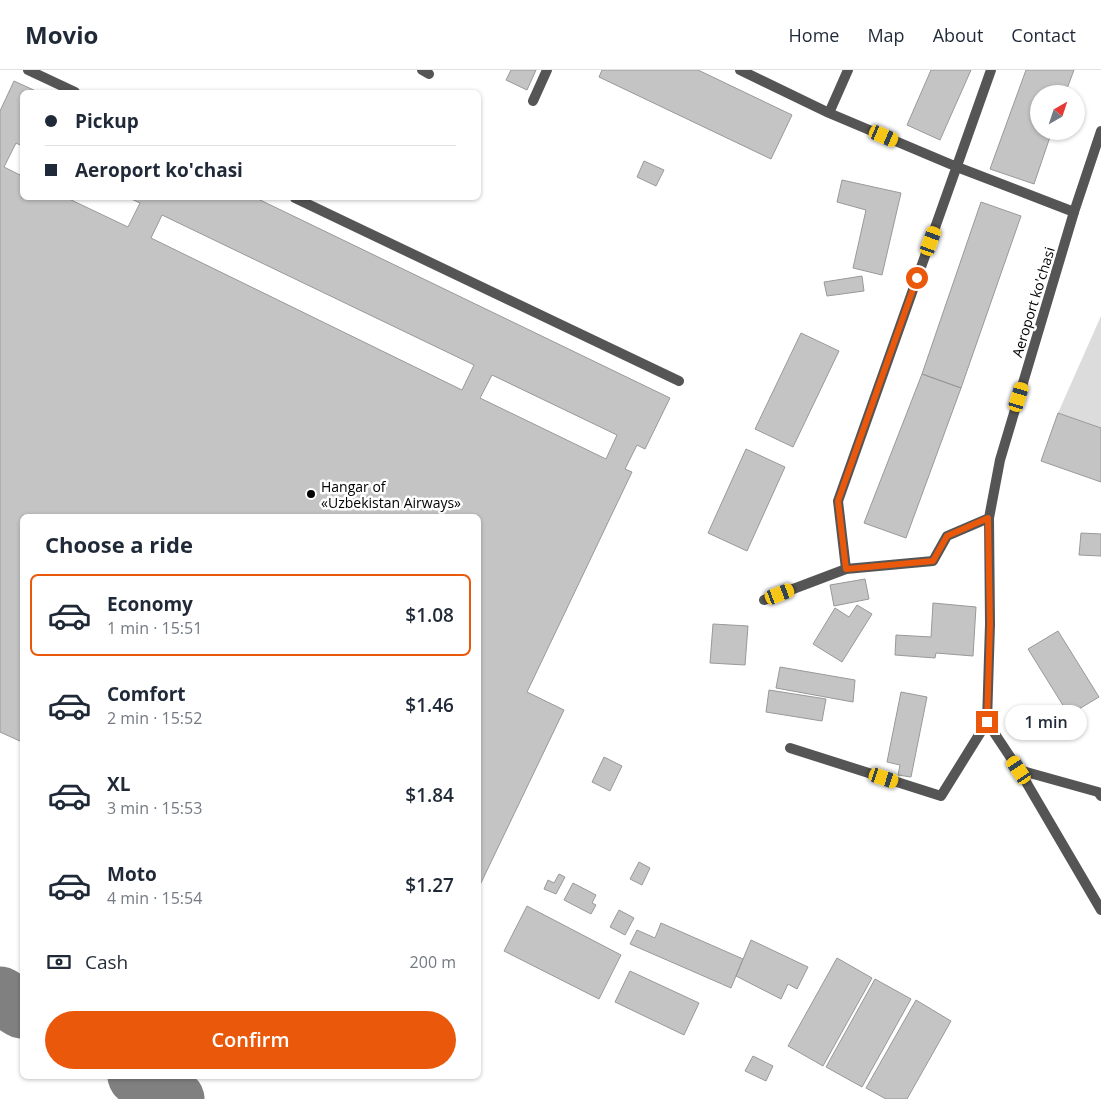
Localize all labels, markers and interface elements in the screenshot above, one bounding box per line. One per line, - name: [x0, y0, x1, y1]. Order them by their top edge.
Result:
- text: Movio: [25, 18, 98, 51]
- text: Home: [789, 23, 839, 47]
- text: Map: [867, 23, 905, 47]
- text: About: [933, 23, 983, 47]
- text: Contact: [1011, 23, 1076, 47]
- north arrow: [1030, 85, 1085, 140]
- map controls: [1030, 85, 1085, 140]
- text: Pickup: [75, 108, 139, 134]
- car: [867, 123, 900, 149]
- text: Aeroport ko'chasi: [75, 157, 243, 183]
- car: [918, 224, 943, 258]
- street label: Aeroport ko'chasi: [1007, 245, 1059, 359]
- route start: [906, 267, 928, 289]
- car: [1007, 380, 1030, 414]
- place label: Hangar of «Uzbekistan Airways»: [321, 477, 461, 512]
- marker: Hangar of «Uzbekistan Airways»: [305, 488, 317, 500]
- text: Choose a ride: [45, 529, 193, 559]
- car: [763, 582, 796, 606]
- text: Economy: [107, 591, 193, 617]
- icon: car: [47, 593, 92, 638]
- text: $1.08: [405, 602, 454, 628]
- text: 1 min · 15:51: [107, 617, 202, 639]
- text: Comfort: [107, 681, 186, 707]
- icon: car: [47, 683, 92, 728]
- text: $1.46: [405, 692, 454, 718]
- callout: 1 min: [1004, 704, 1087, 740]
- text: 2 min · 15:52: [107, 707, 202, 729]
- route end: [976, 711, 998, 733]
- text: 1 min: [1024, 711, 1068, 733]
- car: [1004, 753, 1033, 787]
- car: [867, 766, 900, 790]
- text: XL: [107, 771, 130, 797]
- icon: car: [47, 773, 92, 818]
- text: $1.84: [405, 782, 454, 808]
- text: 3 min · 15:53: [107, 797, 202, 819]
- text: Moto: [107, 861, 157, 887]
- icon: car: [47, 863, 92, 908]
- text: $1.27: [405, 872, 454, 898]
- text: 4 min · 15:54: [107, 887, 202, 909]
- icon: cash: [45, 948, 73, 976]
- text: Cash: [85, 949, 128, 975]
- text: 200 m: [410, 951, 456, 973]
- button: Confirm: [45, 1011, 456, 1069]

